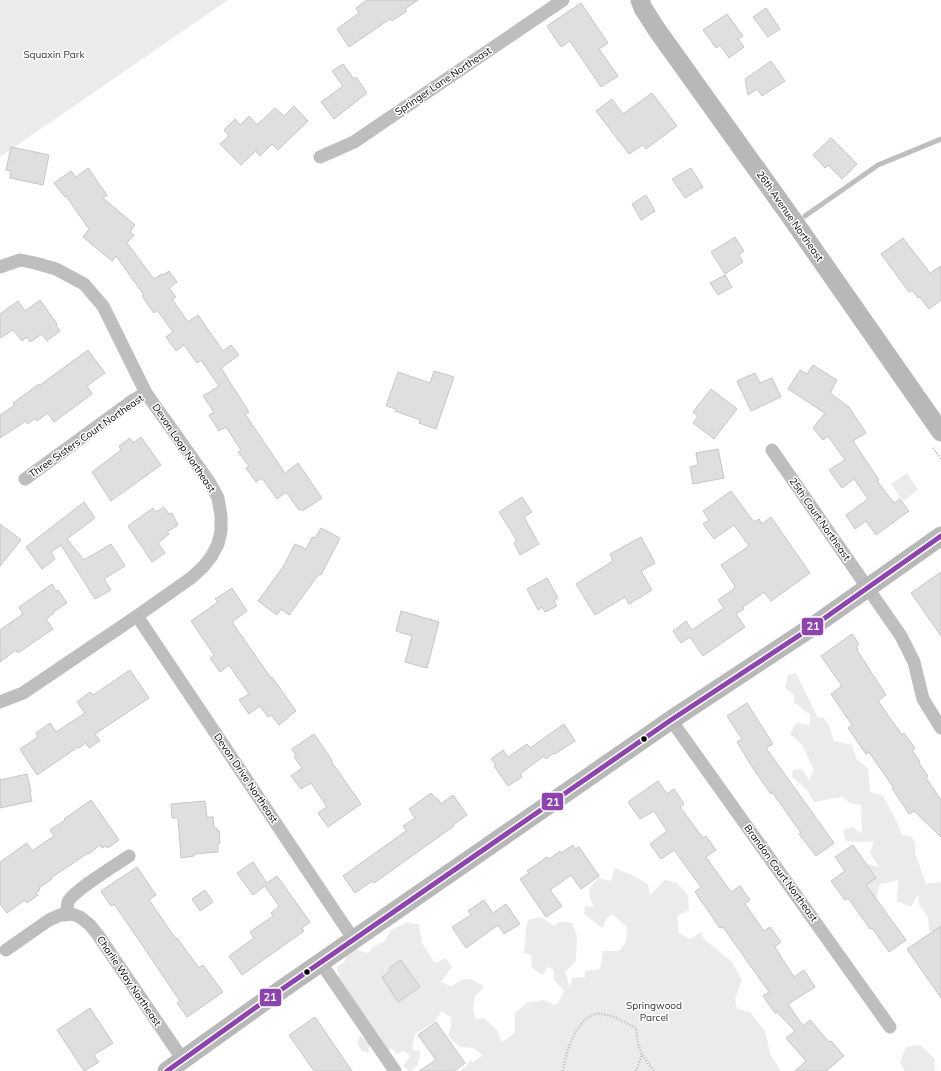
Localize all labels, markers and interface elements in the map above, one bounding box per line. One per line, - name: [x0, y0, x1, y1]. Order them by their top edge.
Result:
- street label: Springer Lane Northeast: [392, 44, 494, 118]
- park label: Squaxin Park: [23, 48, 85, 61]
- street label: 26th Avenue Northeast: [754, 168, 826, 264]
- street label: Three Sisters Court Northeast: [26, 391, 146, 481]
- street label: Devon Loop Northeast: [150, 401, 219, 495]
- street label: 25th Court Northeast: [787, 475, 854, 563]
- line badge: 21: [801, 617, 824, 636]
- text: 21: [806, 619, 820, 633]
- street label: Devon Drive Northeast: [211, 731, 281, 826]
- unlabelled marker: [639, 734, 649, 744]
- line badge: 21: [541, 792, 564, 811]
- text: 21: [546, 795, 560, 809]
- street label: Brandon Court Northeast: [741, 822, 821, 924]
- street label: Charlie Way Northeast: [94, 933, 164, 1029]
- unlabelled marker: [302, 967, 312, 977]
- line badge: 21: [259, 988, 282, 1007]
- text: 21: [263, 990, 277, 1004]
- park label: Springwood Parcel: [626, 999, 682, 1024]

